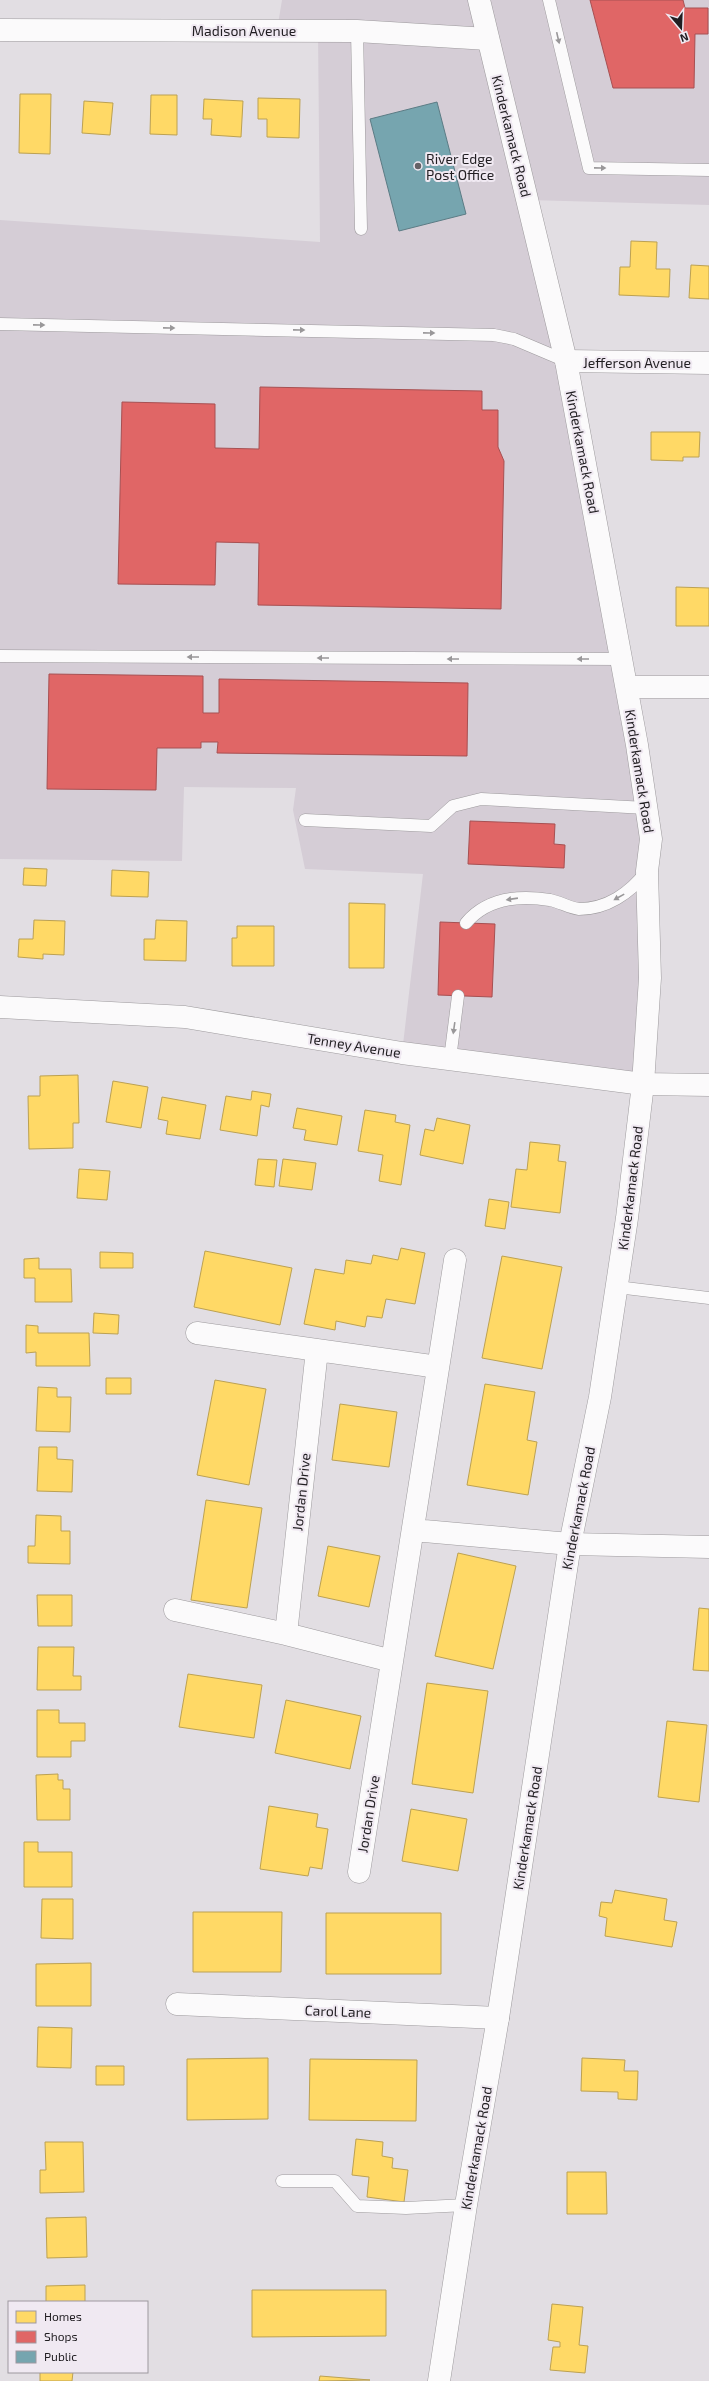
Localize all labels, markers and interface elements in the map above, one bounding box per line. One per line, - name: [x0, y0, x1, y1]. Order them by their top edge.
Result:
- north arrow: [661, 8, 701, 48]
- street label: Madison Avenue: [192, 22, 296, 39]
- text: N: [678, 30, 690, 45]
- one-way arrow: [555, 32, 561, 44]
- street label: Kinderkamack Road: [489, 73, 535, 199]
- place label: River Edge Post Office: [426, 150, 494, 183]
- marker: River Edge Post Office: [413, 161, 423, 171]
- one-way arrow: [594, 165, 607, 171]
- one-way arrow: [33, 322, 46, 328]
- one-way arrow: [163, 324, 175, 331]
- one-way arrow: [293, 327, 306, 333]
- one-way arrow: [423, 330, 436, 336]
- street label: Jefferson Avenue: [583, 354, 691, 371]
- street label: Kinderkamack Road: [563, 389, 603, 515]
- one-way arrow: [186, 654, 199, 660]
- one-way arrow: [316, 655, 329, 661]
- one-way arrow: [446, 656, 459, 662]
- one-way arrow: [576, 656, 589, 662]
- street label: Kinderkamack Road: [622, 708, 658, 834]
- one-way arrow: [613, 894, 625, 901]
- one-way arrow: [506, 896, 518, 902]
- one-way arrow: [451, 1022, 457, 1034]
- street label: Tenney Avenue: [306, 1029, 402, 1061]
- street label: Kinderkamack Road: [614, 1125, 646, 1251]
- street label: Kinderkamack Road: [558, 1445, 598, 1571]
- street label: Jordan Drive: [288, 1452, 314, 1532]
- street label: Kinderkamack Road: [509, 1765, 545, 1891]
- street label: Jordan Drive: [353, 1774, 383, 1854]
- street label: Carol Lane: [304, 2001, 372, 2021]
- street label: Kinderkamack Road: [457, 2085, 495, 2211]
- legend: [8, 2301, 148, 2373]
- text: Homes: [44, 2309, 82, 2323]
- text: Shops: [44, 2329, 78, 2343]
- text: Public: [44, 2349, 77, 2363]

